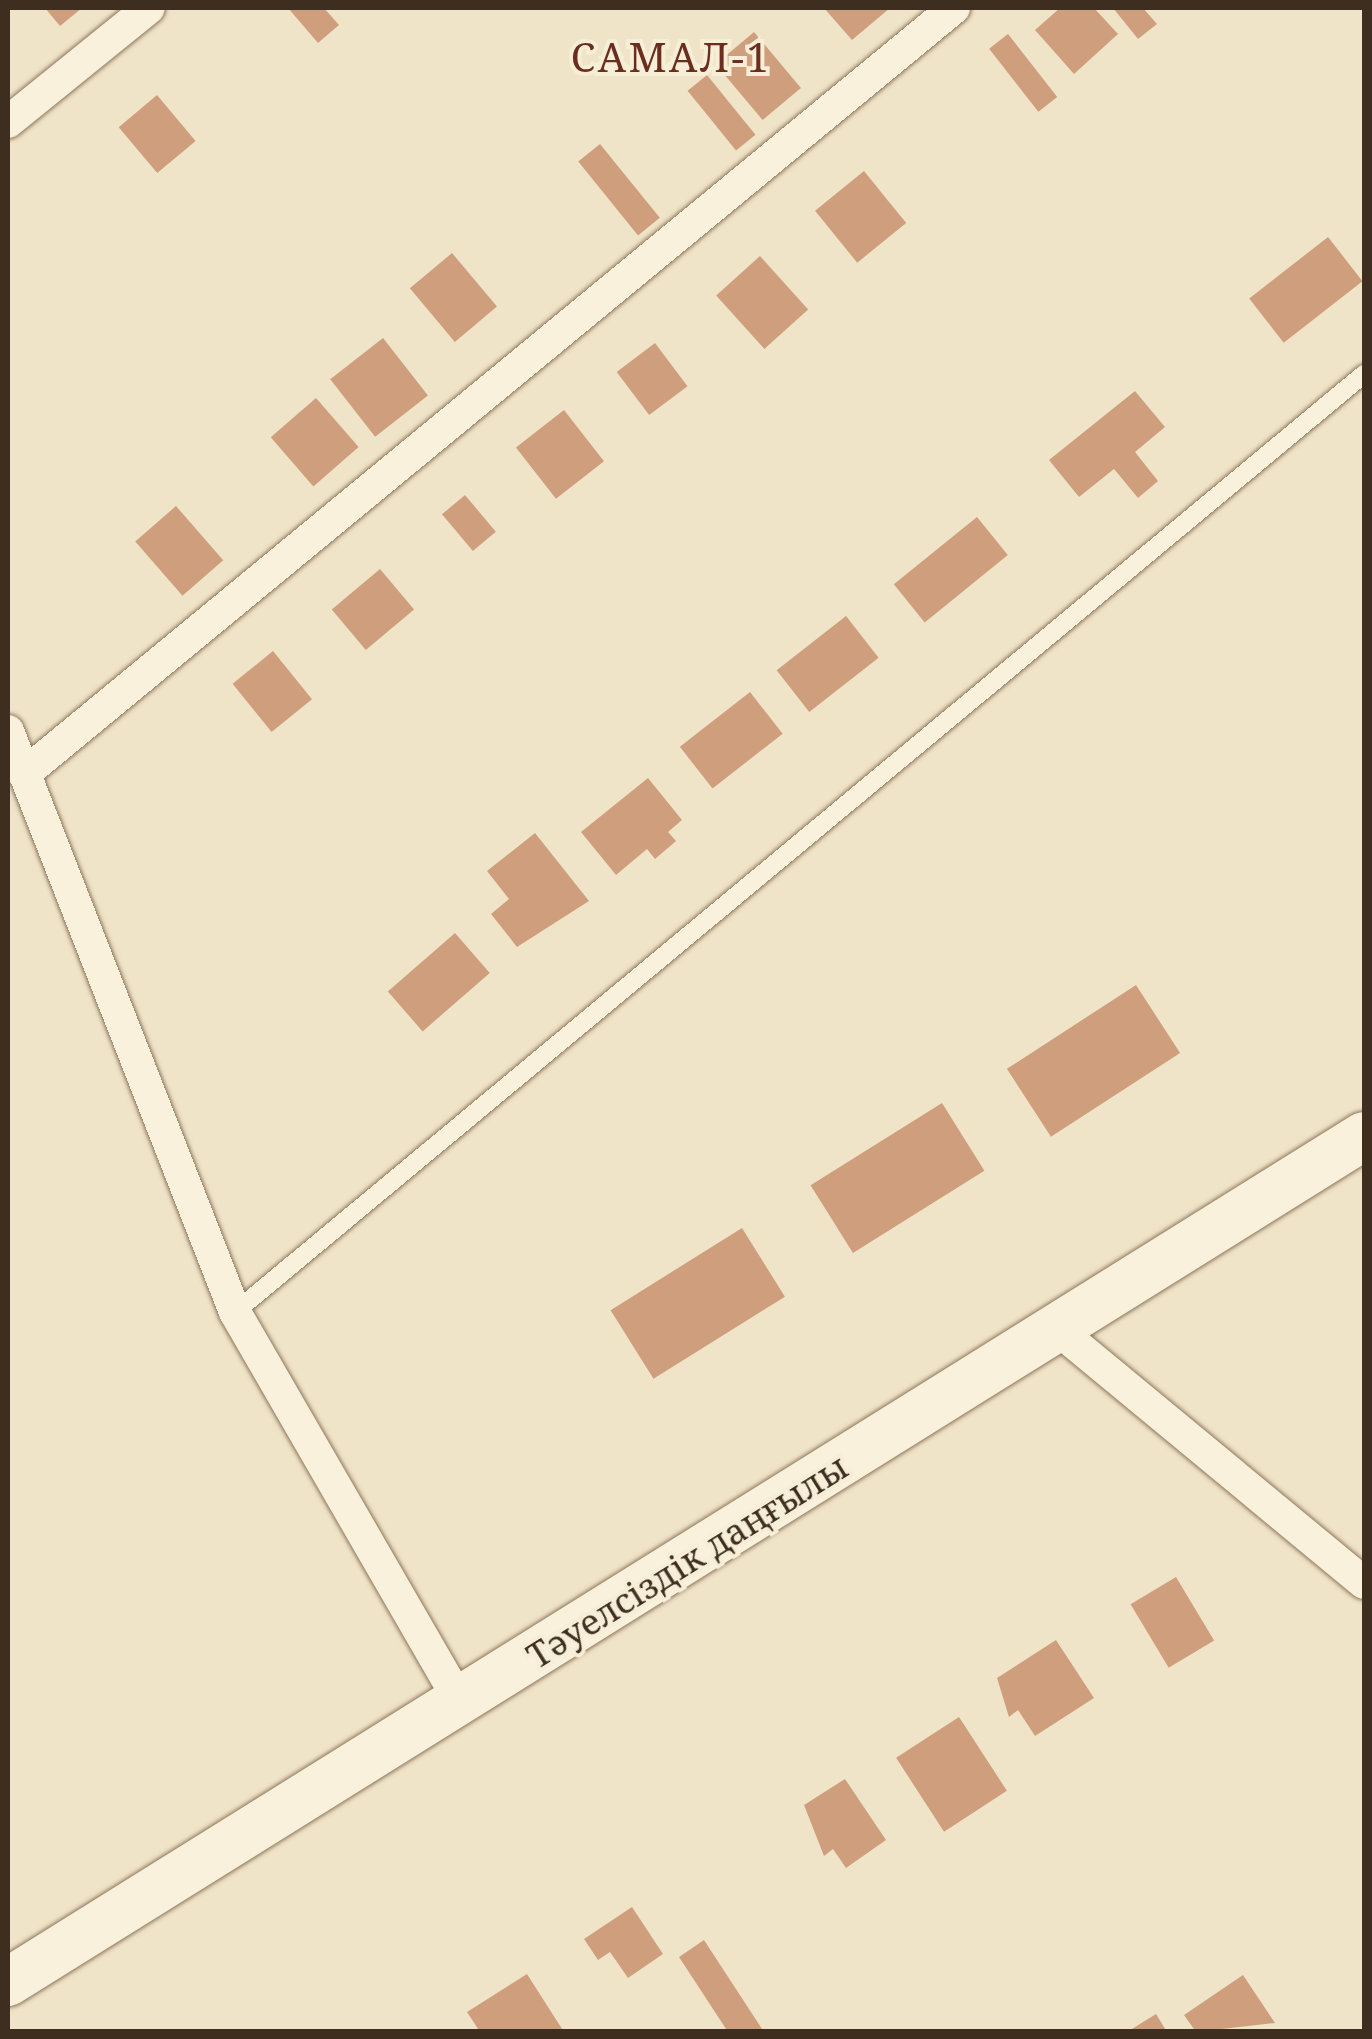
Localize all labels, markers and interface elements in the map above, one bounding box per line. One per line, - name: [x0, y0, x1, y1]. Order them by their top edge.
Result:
- district label: САМАЛ-1: [571, 33, 771, 81]
- street label: Тәуелсіздік даңғылы: [519, 1445, 855, 1677]

